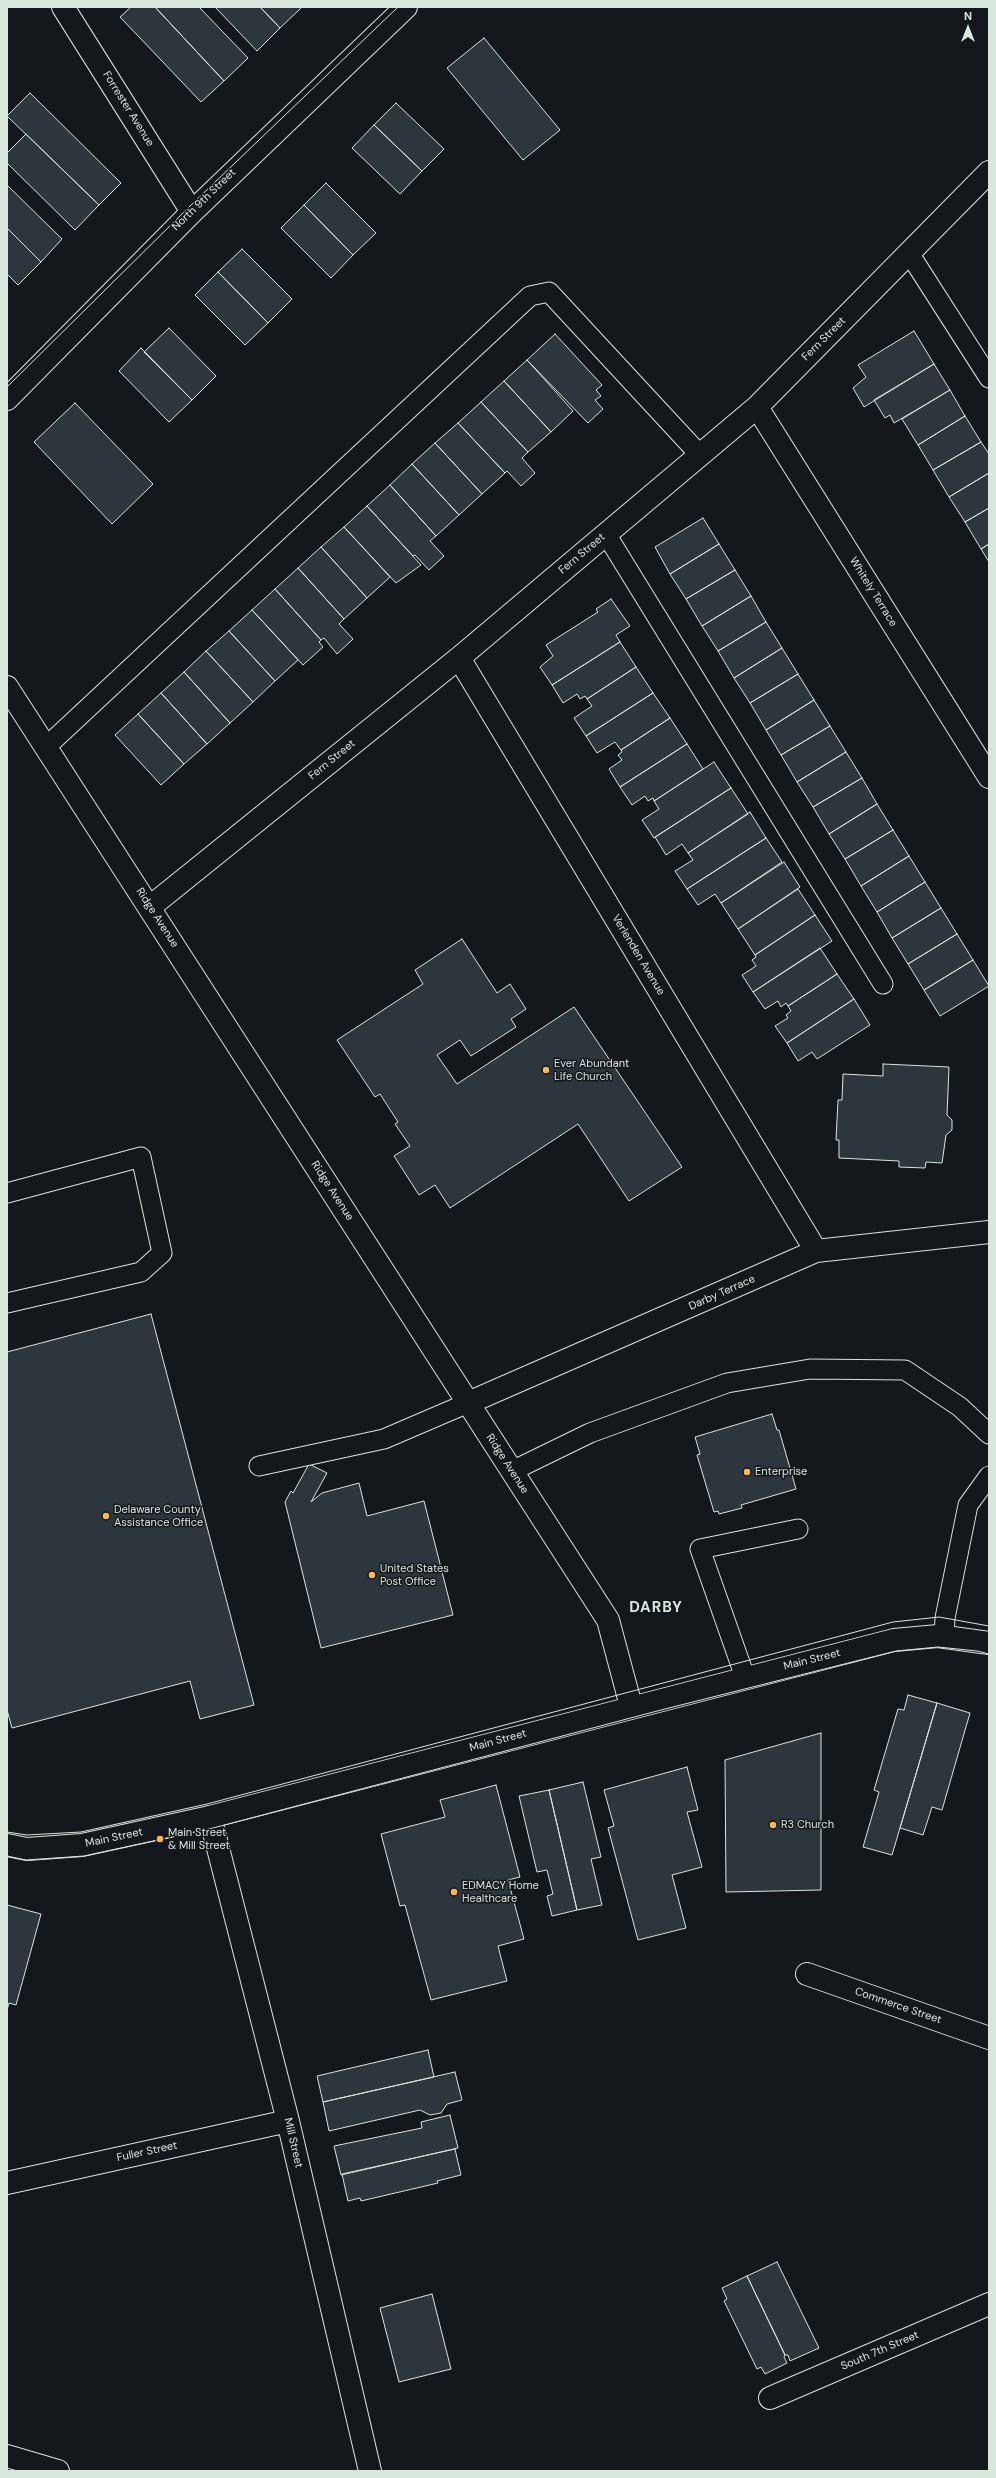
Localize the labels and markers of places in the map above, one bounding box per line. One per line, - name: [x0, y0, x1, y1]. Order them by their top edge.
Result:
- place label: Ever Abundant Life Church: [554, 1057, 629, 1083]
- marker: Ever Abundant Life Church: [541, 1065, 551, 1075]
- place label: Enterprise: [755, 1465, 807, 1479]
- marker: Enterprise: [742, 1467, 752, 1477]
- place label: Delaware County Assistance Office: [114, 1503, 203, 1529]
- marker: Delaware County Assistance Office: [101, 1511, 111, 1521]
- place label: United States Post Office: [380, 1562, 449, 1588]
- marker: United States Post Office: [367, 1570, 377, 1580]
- place label: R3 Church: [781, 1818, 834, 1832]
- marker: R3 Church: [768, 1820, 778, 1830]
- place label: Main Street & Mill Street: [168, 1826, 230, 1852]
- marker: Main Street & Mill Street: [155, 1834, 165, 1844]
- place label: EDMACY Home Healthcare: [462, 1879, 539, 1905]
- marker: EDMACY Home Healthcare: [449, 1887, 459, 1897]

